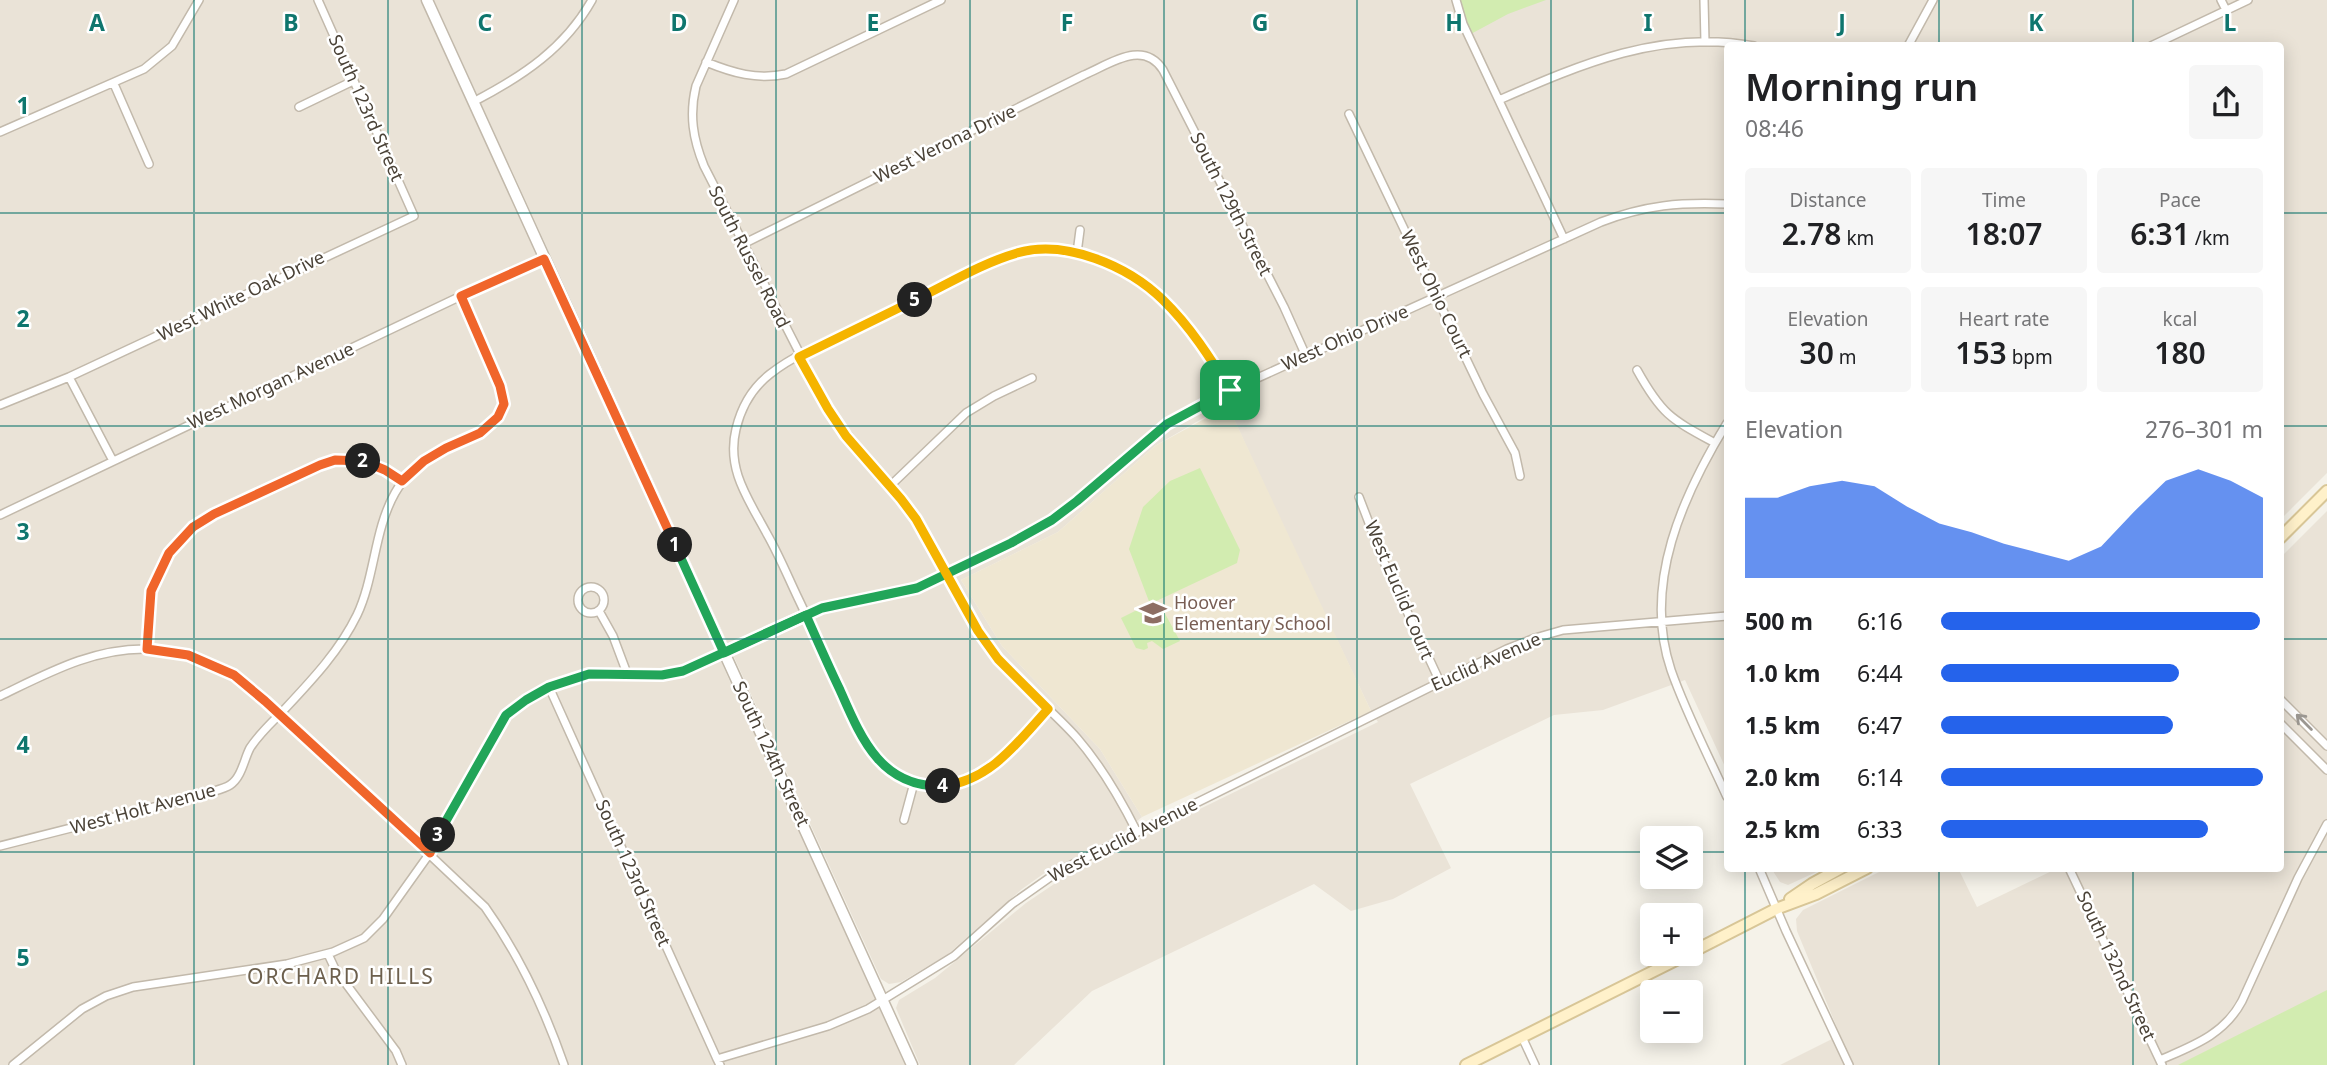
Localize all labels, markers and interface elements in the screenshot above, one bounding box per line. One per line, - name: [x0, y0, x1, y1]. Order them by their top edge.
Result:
- text: A: [89, 6, 105, 38]
- text: B: [283, 6, 299, 38]
- text: C: [478, 6, 493, 38]
- text: D: [671, 6, 687, 38]
- text: E: [867, 6, 879, 38]
- text: F: [1061, 6, 1073, 38]
- text: G: [1252, 6, 1268, 38]
- text: H: [1445, 6, 1463, 38]
- text: I: [1644, 6, 1653, 38]
- text: J: [1836, 6, 1846, 38]
- text: K: [2028, 6, 2044, 38]
- text: L: [2224, 6, 2237, 38]
- street label: South 123rd Street: [324, 30, 410, 185]
- text: Morning run: [1745, 60, 1978, 112]
- button: share: [2189, 65, 2263, 139]
- text: 1: [16, 89, 30, 121]
- street label: West Verona Drive: [870, 98, 1020, 188]
- text: 08:46: [1745, 112, 1804, 144]
- street label: South 129th Street: [1185, 128, 1279, 280]
- street label: South Russel Road: [704, 181, 796, 332]
- text: Distance: [1790, 187, 1866, 213]
- text: Time: [1982, 187, 2026, 213]
- text: Pace: [2159, 187, 2201, 213]
- text: 2.78: [1782, 213, 1841, 254]
- text: 18:07: [1966, 213, 2042, 254]
- text: 6:31: [2130, 213, 2190, 254]
- text: km: [1841, 225, 1874, 251]
- text: /km: [2190, 225, 2230, 251]
- street label: West Ohio Court: [1396, 226, 1478, 362]
- street label: West White Oak Drive: [153, 244, 328, 346]
- pin: 5: [898, 282, 932, 318]
- text: 5: [909, 286, 920, 312]
- street label: West Ohio Drive: [1277, 298, 1412, 376]
- text: 2: [16, 302, 30, 334]
- text: Elevation: [1787, 306, 1869, 332]
- text: Heart rate: [1959, 306, 2049, 332]
- text: kcal: [2163, 306, 2197, 332]
- text: 30: [1799, 332, 1834, 373]
- text: 153: [1955, 332, 2007, 373]
- text: 180: [2154, 332, 2206, 373]
- street label: West Morgan Avenue: [183, 336, 358, 434]
- text: m: [1834, 344, 1857, 370]
- text: bpm: [2007, 344, 2053, 370]
- pin: [1200, 360, 1260, 420]
- icon: arrive: [1211, 371, 1249, 409]
- text: Elevation: [1745, 413, 1843, 445]
- text: 276–301 m: [2145, 413, 2263, 445]
- pin: 2: [346, 444, 380, 478]
- text: 2: [357, 447, 368, 473]
- text: 3: [16, 515, 30, 547]
- street label: West Euclid Court: [1360, 517, 1440, 663]
- pin: 1: [658, 528, 692, 562]
- text: 1: [669, 531, 680, 557]
- place label: Hoover Elementary School: [1174, 590, 1331, 635]
- school or university icon: Hoover Elementary School: [1138, 598, 1168, 628]
- text: 500 m: [1745, 605, 1813, 637]
- text: 6:16: [1857, 605, 1903, 637]
- street label: Euclid Avenue: [1427, 626, 1544, 696]
- text: 1.0 km: [1745, 657, 1820, 689]
- text: 6:44: [1857, 657, 1903, 689]
- street label: South 124th Street: [728, 677, 816, 831]
- text: 1.5 km: [1745, 709, 1820, 741]
- text: 6:47: [1857, 709, 1903, 741]
- one-way arrow: [2295, 714, 2312, 731]
- text: 4: [16, 728, 30, 760]
- text: 2.0 km: [1745, 761, 1820, 793]
- text: 6:14: [1857, 761, 1903, 793]
- pin: 4: [926, 768, 960, 804]
- text: 4: [937, 772, 948, 798]
- street label: West Holt Avenue: [67, 777, 218, 839]
- street label: West Euclid Avenue: [1044, 791, 1201, 887]
- street label: South 123rd Street: [591, 795, 677, 950]
- text: 2.5 km: [1745, 813, 1820, 845]
- text: 6:33: [1857, 813, 1903, 845]
- pin: 3: [420, 818, 456, 852]
- text: 3: [432, 821, 443, 847]
- map controls: [1640, 826, 1703, 1043]
- button: layers: [1640, 826, 1703, 889]
- street label: South 132nd Street: [2072, 887, 2162, 1045]
- button: +: [1640, 903, 1703, 966]
- text: 5: [16, 941, 30, 973]
- district label: ORCHARD HILLS: [247, 962, 435, 990]
- button: −: [1640, 980, 1703, 1043]

